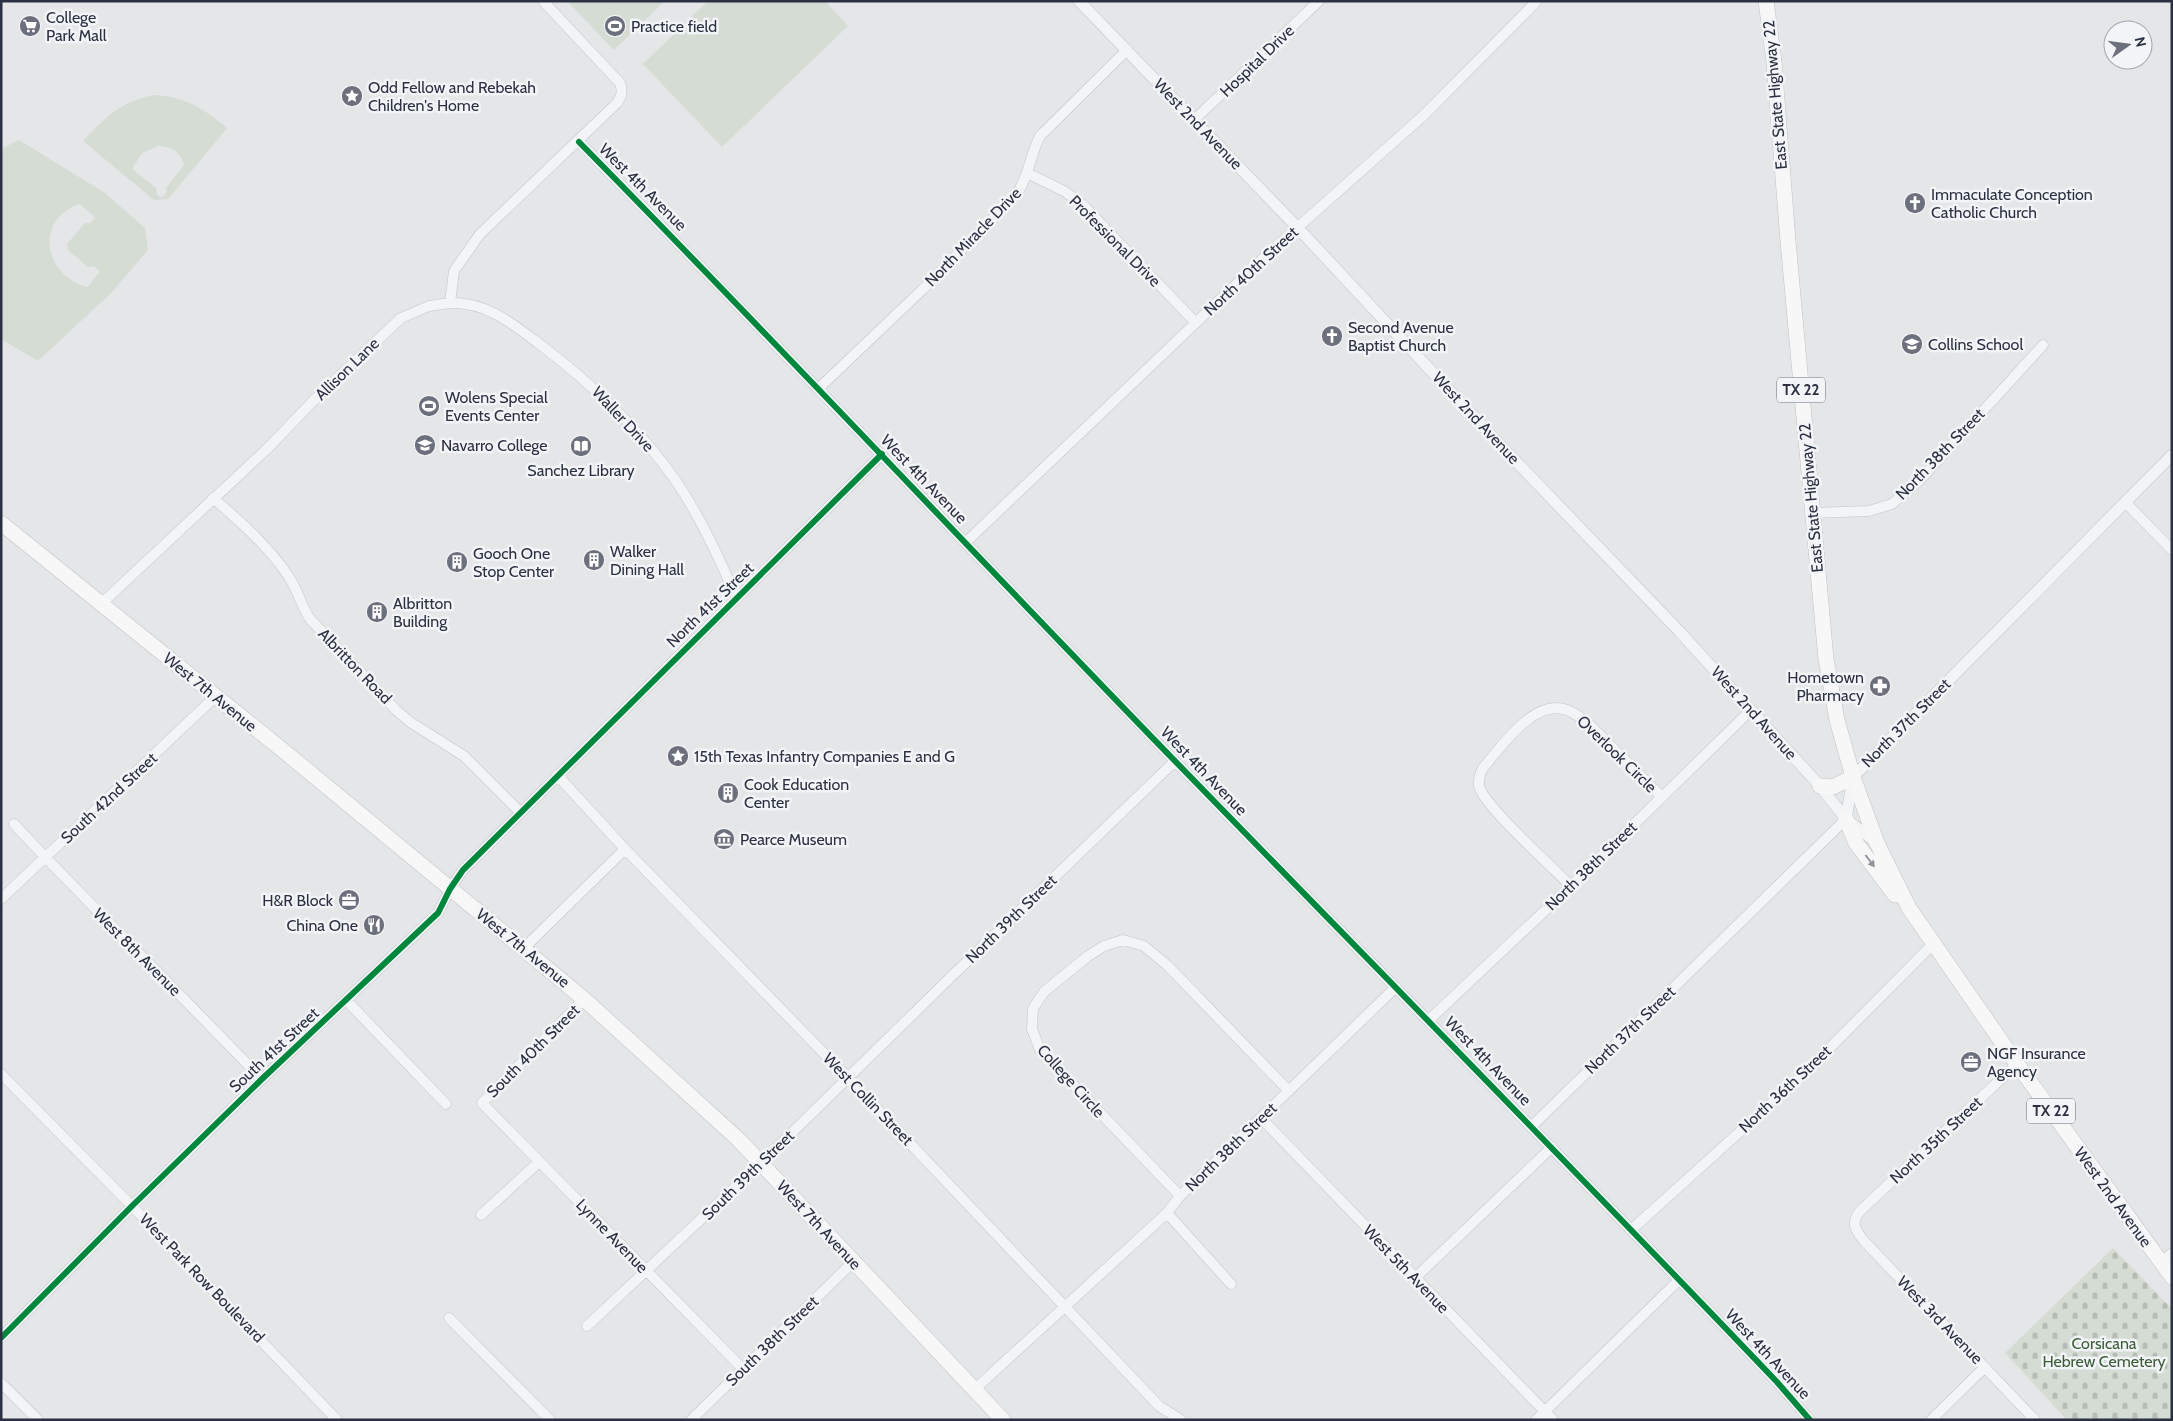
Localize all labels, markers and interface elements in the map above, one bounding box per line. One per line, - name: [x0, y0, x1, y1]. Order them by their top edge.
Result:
- place label: College Park Mall: [46, 8, 107, 45]
- supermarket icon: College Park Mall: [18, 14, 42, 38]
- sports icon: Practice field: [603, 14, 627, 38]
- place label: Practice field: [631, 17, 717, 36]
- street label: East State Highway 22: [1759, 20, 1791, 170]
- north arrow: [2103, 20, 2153, 70]
- street label: Hospital Drive: [1216, 21, 1298, 101]
- text: N: [2131, 35, 2151, 49]
- street label: West 2nd Avenue: [1150, 75, 1246, 173]
- place label: Odd Fellow and Rebekah Children's Home: [368, 78, 536, 115]
- place icon: Odd Fellow and Rebekah Children's Home: [340, 84, 364, 108]
- street label: West 4th Avenue: [595, 139, 691, 235]
- street label: North Miracle Drive: [921, 184, 1025, 290]
- place label: Immaculate Conception Catholic Church: [1931, 185, 2093, 222]
- street label: Professional Drive: [1065, 191, 1165, 291]
- church icon: Immaculate Conception Catholic Church: [1903, 191, 1927, 215]
- street label: North 40th Street: [1200, 222, 1302, 319]
- place label: Second Avenue Baptist Church: [1348, 318, 1454, 355]
- church icon: Second Avenue Baptist Church: [1320, 324, 1344, 348]
- school or university icon: Collins School: [1900, 332, 1924, 356]
- street label: Allison Lane: [311, 334, 383, 404]
- place label: Collins School: [1928, 335, 2023, 354]
- street label: West 2nd Avenue: [1429, 368, 1523, 468]
- road number: TX 22: [1777, 378, 1825, 402]
- street label: Waller Drive: [588, 382, 658, 456]
- place label: Wolens Special Events Center: [445, 388, 548, 425]
- sports icon: Wolens Special Events Center: [417, 394, 441, 418]
- street label: North 38th Street: [1892, 404, 1989, 504]
- street label: East State Highway 22: [1795, 423, 1827, 573]
- street label: West 4th Avenue: [877, 431, 971, 527]
- school or university icon: Navarro College: [413, 433, 437, 457]
- library icon: Sanchez Library: [569, 434, 593, 458]
- place label: Navarro College: [441, 436, 548, 455]
- place label: Sanchez Library: [527, 461, 635, 480]
- place label: Walker Dining Hall: [610, 542, 684, 579]
- place label: Gooch One Stop Center: [473, 544, 555, 581]
- building icon: Walker Dining Hall: [582, 548, 606, 572]
- building icon: Gooch One Stop Center: [445, 550, 469, 574]
- street label: North 41st Street: [662, 558, 758, 651]
- place label: Albritton Building: [393, 594, 452, 631]
- building icon: Albritton Building: [365, 600, 389, 624]
- street label: Albritton Road: [314, 624, 396, 708]
- street label: West 7th Avenue: [159, 649, 261, 735]
- street label: West 2nd Avenue: [1707, 662, 1801, 764]
- place label: Hometown Pharmacy: [1787, 668, 1864, 705]
- street label: North 37th Street: [1858, 674, 1955, 771]
- pharmacy icon: Hometown Pharmacy: [1868, 674, 1892, 698]
- street label: Overlook Circle: [1573, 711, 1661, 797]
- street label: West 4th Avenue: [1157, 723, 1251, 819]
- place icon: 15th Texas Infantry Companies E and G: [666, 744, 690, 768]
- place label: 15th Texas Infantry Companies E and G: [694, 747, 955, 766]
- street label: South 42nd Street: [57, 748, 161, 847]
- place label: Cook Education Center: [744, 775, 849, 812]
- building icon: Cook Education Center: [716, 781, 740, 805]
- street label: North 38th Street: [1541, 817, 1641, 914]
- museum icon: Pearce Museum: [712, 827, 736, 851]
- place label: Pearce Museum: [740, 830, 847, 849]
- one-way arrow: [1865, 854, 1875, 868]
- street label: North 39th Street: [962, 870, 1061, 967]
- office icon: H&R Block: [337, 888, 361, 912]
- place label: H&R Block: [262, 891, 334, 910]
- street label: West 8th Avenue: [89, 904, 185, 1000]
- street label: West 7th Avenue: [472, 905, 574, 991]
- restaurant icon: China One: [362, 913, 386, 937]
- place label: China One: [287, 916, 358, 935]
- street label: North 37th Street: [1581, 982, 1679, 1078]
- street label: South 40th Street: [483, 1000, 584, 1101]
- street label: South 41st Street: [225, 1003, 323, 1096]
- street label: West 4th Avenue: [1441, 1013, 1535, 1109]
- street label: College Circle: [1033, 1041, 1109, 1121]
- street label: North 36th Street: [1735, 1041, 1835, 1137]
- place label: NGF Insurance Agency: [1987, 1044, 2086, 1081]
- street label: West Collin Street: [819, 1049, 917, 1150]
- office icon: NGF Insurance Agency: [1959, 1050, 1983, 1074]
- street label: North 35th Street: [1886, 1092, 1986, 1187]
- street label: North 38th Street: [1181, 1098, 1281, 1195]
- road number: TX 22: [2027, 1098, 2075, 1124]
- street label: South 39th Street: [698, 1126, 798, 1224]
- street label: West 2nd Avenue: [2070, 1143, 2156, 1251]
- street label: West 7th Avenue: [773, 1177, 865, 1273]
- street label: Lynne Avenue: [572, 1195, 652, 1277]
- street label: West Park Row Boulevard: [136, 1210, 268, 1346]
- street label: West 5th Avenue: [1359, 1221, 1453, 1317]
- street label: West 3rd Avenue: [1893, 1272, 1987, 1368]
- street label: South 38th Street: [722, 1292, 823, 1390]
- street label: West 4th Avenue: [1722, 1305, 1814, 1403]
- park label: Corsicana Hebrew Cemetery: [2042, 1334, 2166, 1371]

